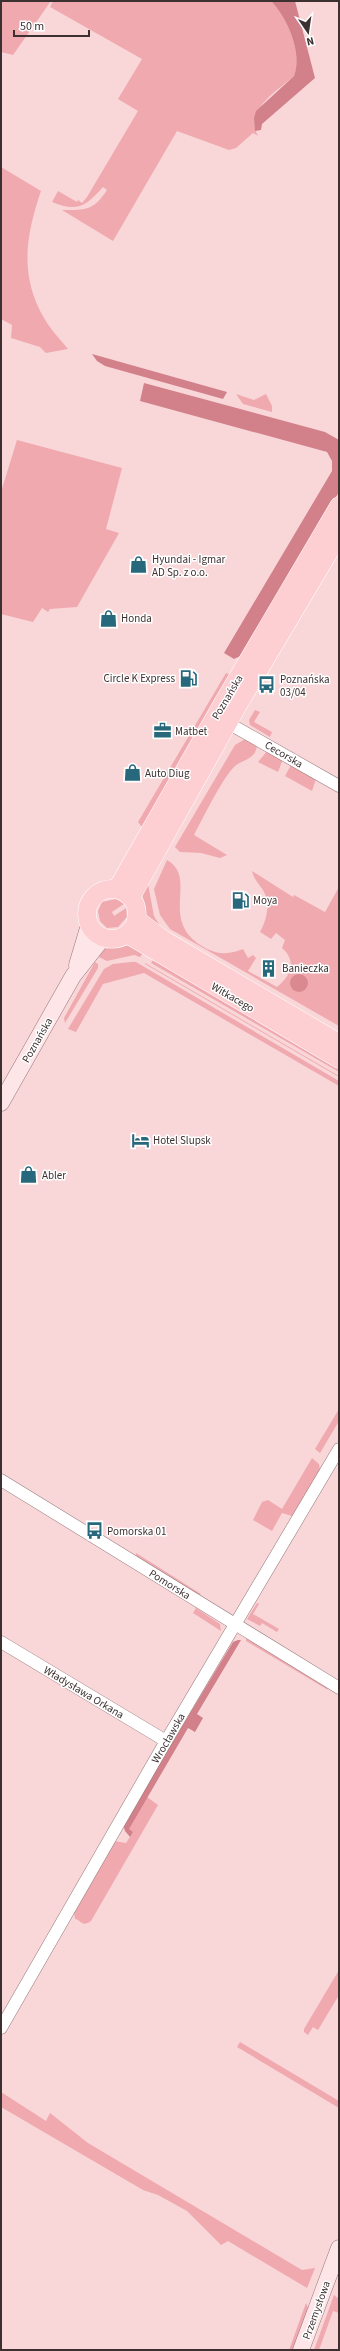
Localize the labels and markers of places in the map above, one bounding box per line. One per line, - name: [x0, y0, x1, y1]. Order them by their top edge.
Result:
- place label: Hyundai - Igmar AD Sp. z o.o.: [152, 552, 226, 580]
- shop icon: Hyundai - Igmar AD Sp. z o.o.: [129, 555, 149, 575]
- shop icon: Honda: [98, 608, 118, 628]
- place label: Honda: [121, 611, 152, 626]
- fuel station icon: Circle K Express: [178, 668, 198, 688]
- place label: Circle K Express: [103, 671, 175, 686]
- place label: Poznańska 03/04: [280, 672, 330, 700]
- bus stop icon: Poznańska 03/04: [257, 675, 277, 695]
- office icon: Matbet: [152, 721, 172, 741]
- place label: Matbet: [175, 724, 208, 739]
- shop icon: Auto Diug: [122, 763, 142, 783]
- place label: Auto Diug: [145, 766, 190, 781]
- fuel station icon: Moya: [230, 890, 250, 910]
- place label: Moya: [253, 893, 277, 908]
- building icon: Banieczka: [259, 958, 279, 978]
- place label: Banieczka: [282, 961, 329, 976]
- hotel icon: Hotel Slupsk: [130, 1130, 150, 1150]
- place label: Hotel Slupsk: [153, 1133, 211, 1148]
- shop icon: Abler: [19, 1165, 39, 1185]
- place label: Abler: [42, 1168, 66, 1183]
- bus stop icon: Pomorska 01: [84, 1521, 104, 1541]
- place label: Pomorska 01: [107, 1524, 166, 1539]

